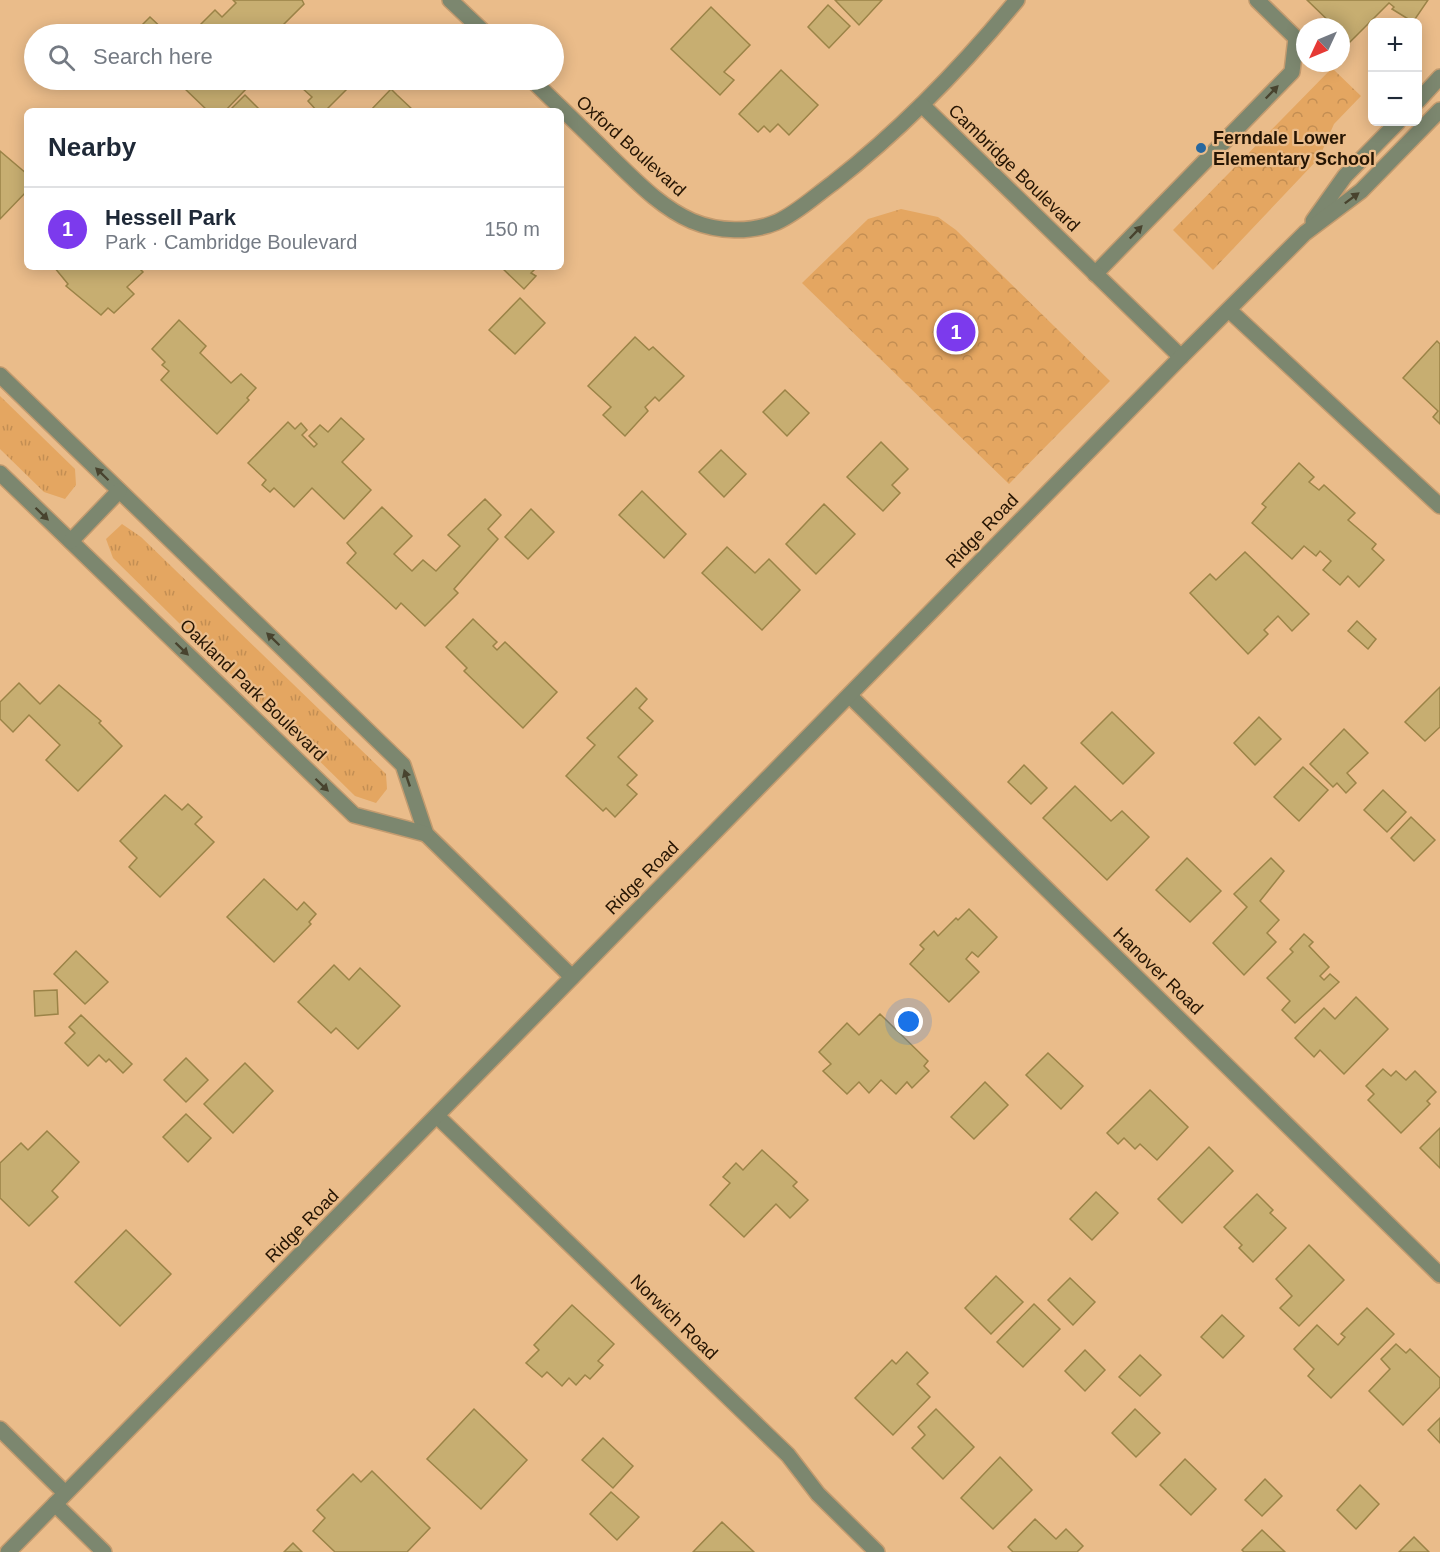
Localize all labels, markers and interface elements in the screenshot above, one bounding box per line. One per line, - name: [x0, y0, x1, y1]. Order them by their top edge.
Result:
- north arrow: [1296, 18, 1350, 72]
- map controls: [1368, 18, 1422, 126]
- button: +: [1368, 18, 1422, 72]
- search box: [24, 24, 564, 90]
- icon: search: [45, 41, 78, 74]
- text: Search here: [93, 44, 213, 69]
- button: −: [1368, 72, 1422, 126]
- one-way arrow: [1265, 86, 1279, 100]
- street label: Oxford Boulevard: [572, 92, 690, 200]
- street label: Cambridge Boulevard: [944, 100, 1084, 236]
- place label: Ferndale Lower Elementary School: [1213, 128, 1375, 169]
- text: Nearby: [48, 132, 136, 162]
- marker: Ferndale Lower Elementary School: [1194, 141, 1208, 155]
- one-way arrow: [1343, 192, 1359, 204]
- text: Hessell Park: [105, 205, 236, 230]
- text: 1: [62, 218, 73, 240]
- text: 150 m: [484, 218, 540, 240]
- one-way arrow: [1129, 224, 1143, 239]
- text: Park · Cambridge Boulevard: [105, 231, 357, 253]
- pin: 1: [936, 310, 976, 354]
- one-way arrow: [96, 468, 110, 482]
- street label: Ridge Road: [942, 490, 1022, 572]
- one-way arrow: [35, 506, 49, 520]
- street label: Oakland Park Boulevard: [176, 615, 330, 765]
- one-way arrow: [265, 632, 280, 646]
- one-way arrow: [175, 642, 190, 656]
- one-way arrow: [402, 769, 411, 787]
- one-way arrow: [315, 777, 329, 791]
- street label: Ridge Road: [601, 837, 683, 919]
- street label: Hanover Road: [1109, 923, 1207, 1019]
- your location: [894, 1007, 923, 1036]
- street label: Ridge Road: [261, 1185, 343, 1267]
- street label: Norwich Road: [626, 1271, 722, 1363]

